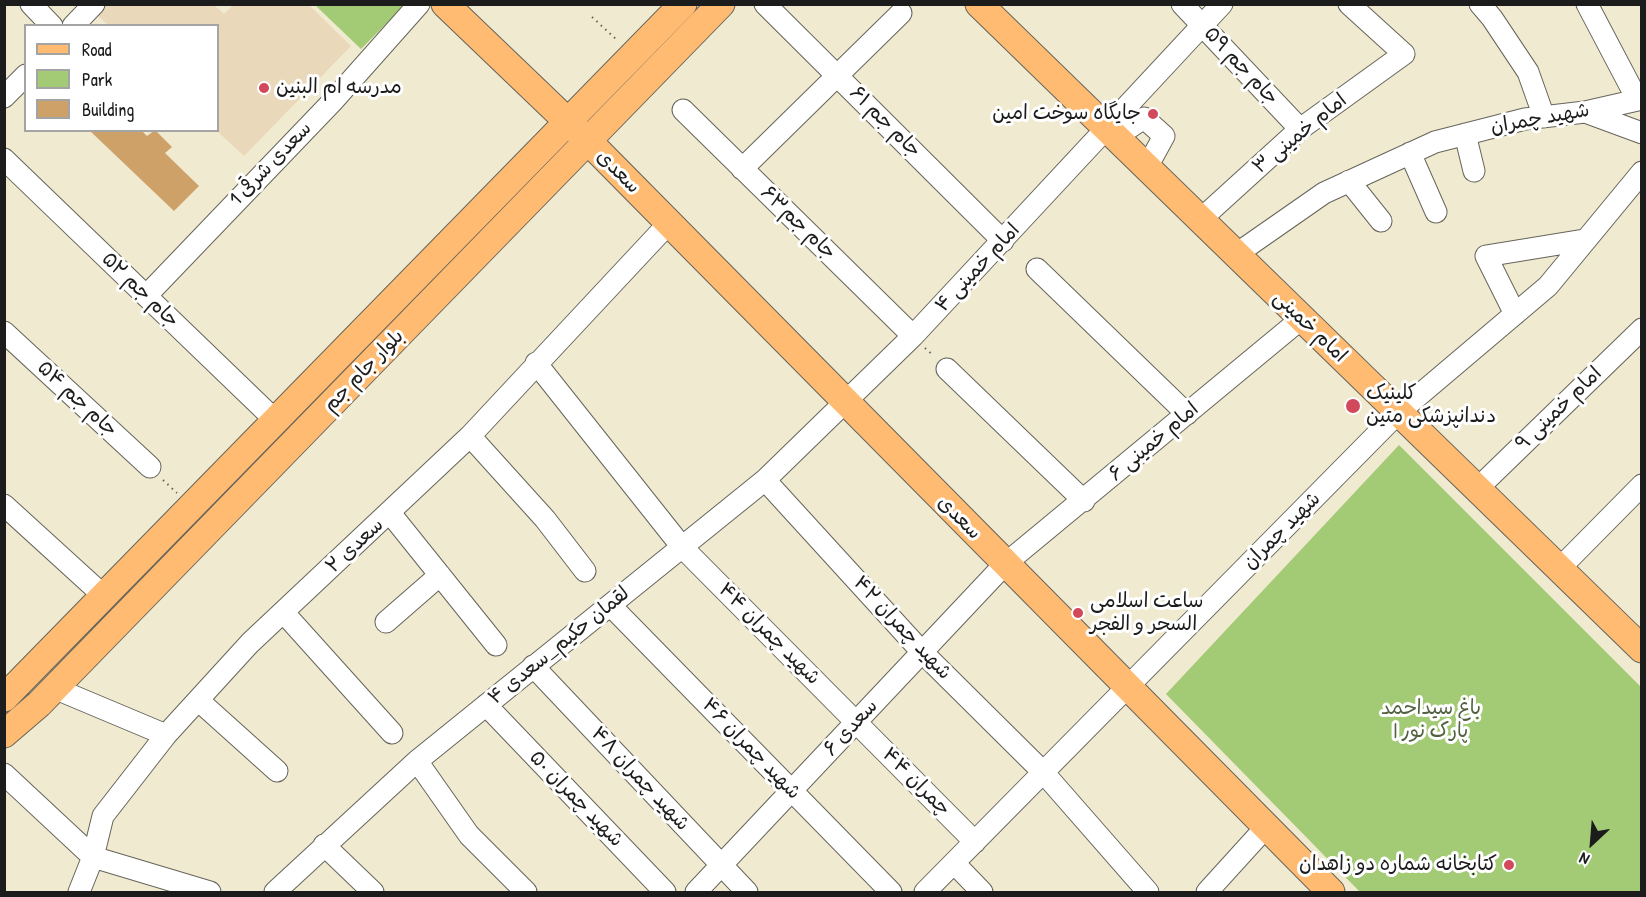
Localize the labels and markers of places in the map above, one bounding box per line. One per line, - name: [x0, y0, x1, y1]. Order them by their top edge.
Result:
- place label: مدرسه ام البنین: [276, 76, 402, 100]
- marker: مدرسه ام البنین: [257, 81, 271, 95]
- place label: جایگاه سوخت امین: [992, 102, 1141, 126]
- marker: جایگاه سوخت امین: [1146, 107, 1160, 121]
- place label: کلینیک دندانپزشکی متین: [1366, 382, 1496, 429]
- marker: کلینیک دندانپزشکی متین: [1344, 397, 1362, 415]
- place label: ساعت اسلامی السحر و الفجر: [1090, 590, 1203, 637]
- marker: ساعت اسلامی السحر و الفجر: [1071, 606, 1085, 620]
- place label: کتابخانه شماره دو زاهدان: [1299, 853, 1497, 877]
- marker: کتابخانه شماره دو زاهدان: [1502, 858, 1516, 872]

